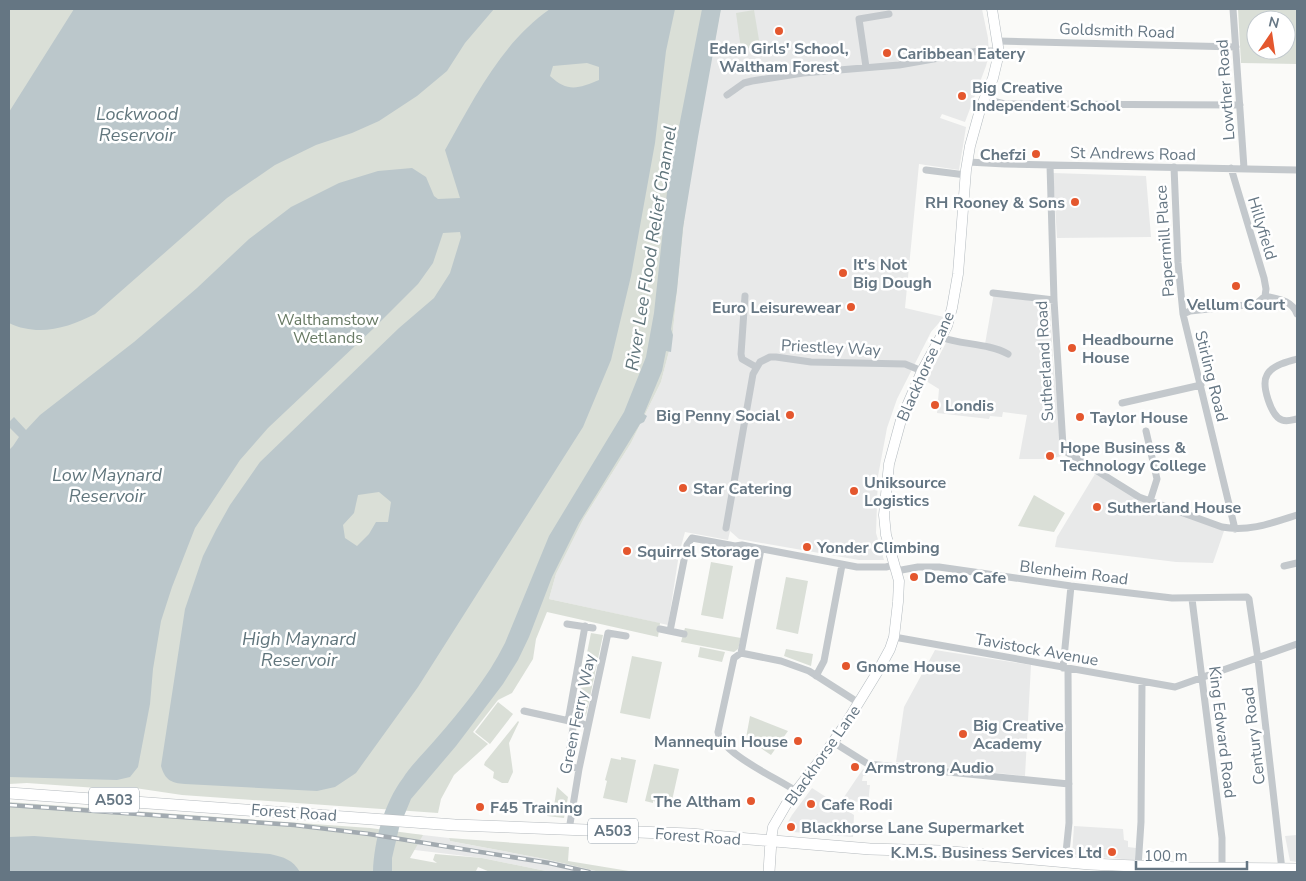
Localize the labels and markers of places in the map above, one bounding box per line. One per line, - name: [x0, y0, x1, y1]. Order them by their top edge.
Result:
- marker: Eden Girls' School, Waltham Forest: [773, 25, 785, 37]
- place label: Eden Girls' School, Waltham Forest: [709, 38, 849, 78]
- place label: Caribbean Eatery: [897, 43, 1026, 65]
- marker: Caribbean Eatery: [881, 47, 893, 59]
- place label: Big Creative Independent School: [972, 77, 1120, 117]
- marker: Big Creative Independent School: [956, 90, 968, 102]
- place label: Chefzi: [980, 144, 1026, 166]
- marker: Chefzi: [1030, 148, 1042, 160]
- place label: RH Rooney & Sons: [925, 192, 1065, 214]
- marker: RH Rooney & Sons: [1069, 196, 1081, 208]
- place label: It's Not Big Dough: [853, 254, 932, 294]
- marker: It's Not Big Dough: [837, 267, 849, 279]
- marker: Vellum Court: [1230, 280, 1242, 292]
- place label: Vellum Court: [1186, 294, 1286, 316]
- place label: Euro Leisurewear: [712, 297, 842, 319]
- marker: Euro Leisurewear: [845, 301, 857, 313]
- place label: Headbourne House: [1082, 329, 1174, 369]
- marker: Headbourne House: [1066, 342, 1078, 354]
- place label: Londis: [945, 395, 994, 417]
- marker: Londis: [929, 399, 941, 411]
- place label: Big Penny Social: [656, 405, 780, 427]
- place label: Taylor House: [1090, 407, 1188, 429]
- marker: Big Penny Social: [784, 409, 796, 421]
- marker: Taylor House: [1074, 411, 1086, 423]
- place label: Hope Business & Technology College: [1060, 437, 1206, 477]
- marker: Hope Business & Technology College: [1044, 450, 1056, 462]
- place label: Uniksource Logistics: [864, 472, 947, 512]
- place label: Star Catering: [693, 478, 792, 500]
- marker: Star Catering: [677, 482, 689, 494]
- marker: Uniksource Logistics: [848, 485, 860, 497]
- place label: Sutherland House: [1107, 497, 1242, 519]
- marker: Sutherland House: [1091, 501, 1103, 513]
- place label: Yonder Climbing: [816, 537, 940, 559]
- place label: Squirrel Storage: [637, 541, 759, 563]
- marker: Yonder Climbing: [801, 541, 813, 553]
- marker: Squirrel Storage: [621, 545, 633, 557]
- place label: Demo Cafe: [924, 567, 1006, 589]
- marker: Demo Cafe: [908, 571, 920, 583]
- place label: Gnome House: [856, 656, 961, 678]
- marker: Gnome House: [840, 660, 852, 672]
- place label: Big Creative Academy: [973, 715, 1064, 755]
- marker: Big Creative Academy: [957, 728, 969, 740]
- place label: Mannequin House: [654, 731, 788, 753]
- marker: Mannequin House: [792, 735, 804, 747]
- place label: Armstrong Audio: [865, 757, 994, 779]
- marker: Armstrong Audio: [849, 761, 861, 773]
- place label: The Altham: [654, 791, 741, 813]
- place label: Cafe Rodi: [821, 794, 893, 816]
- marker: The Altham: [745, 795, 757, 807]
- place label: F45 Training: [490, 797, 583, 819]
- marker: Cafe Rodi: [805, 798, 817, 810]
- marker: F45 Training: [474, 801, 486, 813]
- place label: Blackhorse Lane Supermarket: [801, 817, 1025, 839]
- marker: Blackhorse Lane Supermarket: [785, 821, 797, 833]
- place label: K.M.S. Business Services Ltd: [890, 842, 1102, 864]
- marker: K.M.S. Business Services Ltd: [1106, 846, 1118, 858]

